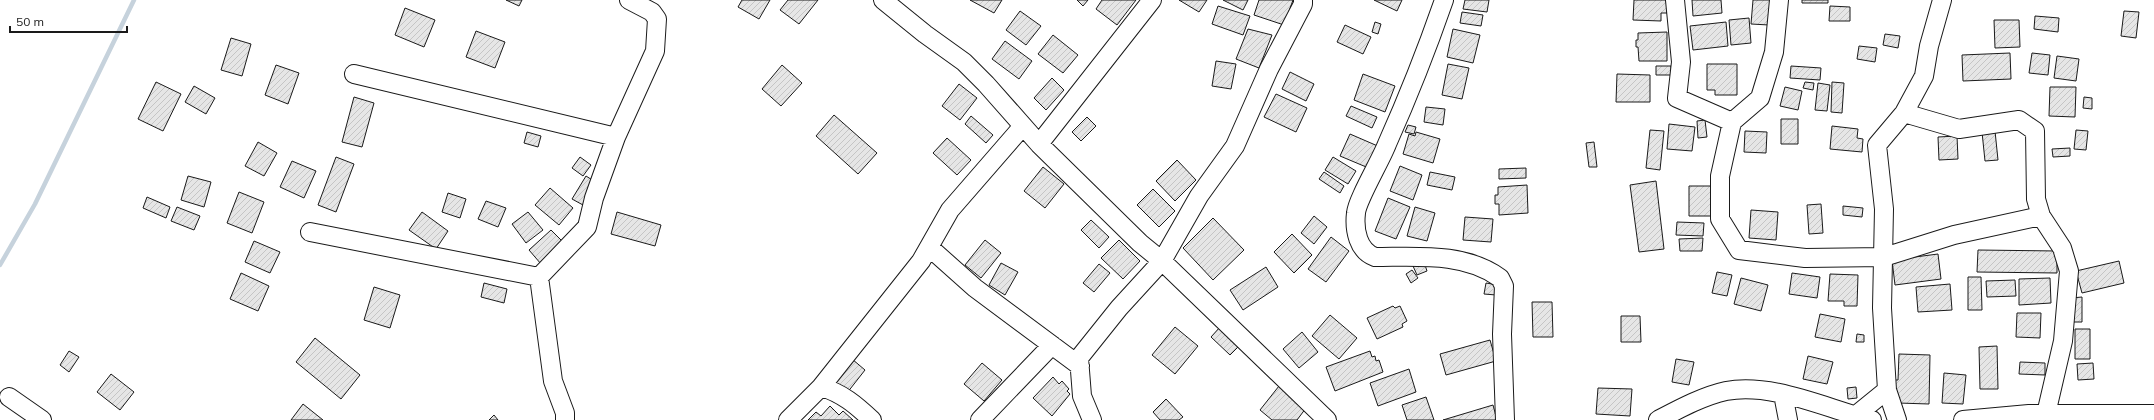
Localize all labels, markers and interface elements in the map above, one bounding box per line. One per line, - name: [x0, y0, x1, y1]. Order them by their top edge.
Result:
- scale bar: [10, 8, 127, 34]
- text: 50 m: [16, 14, 44, 29]

